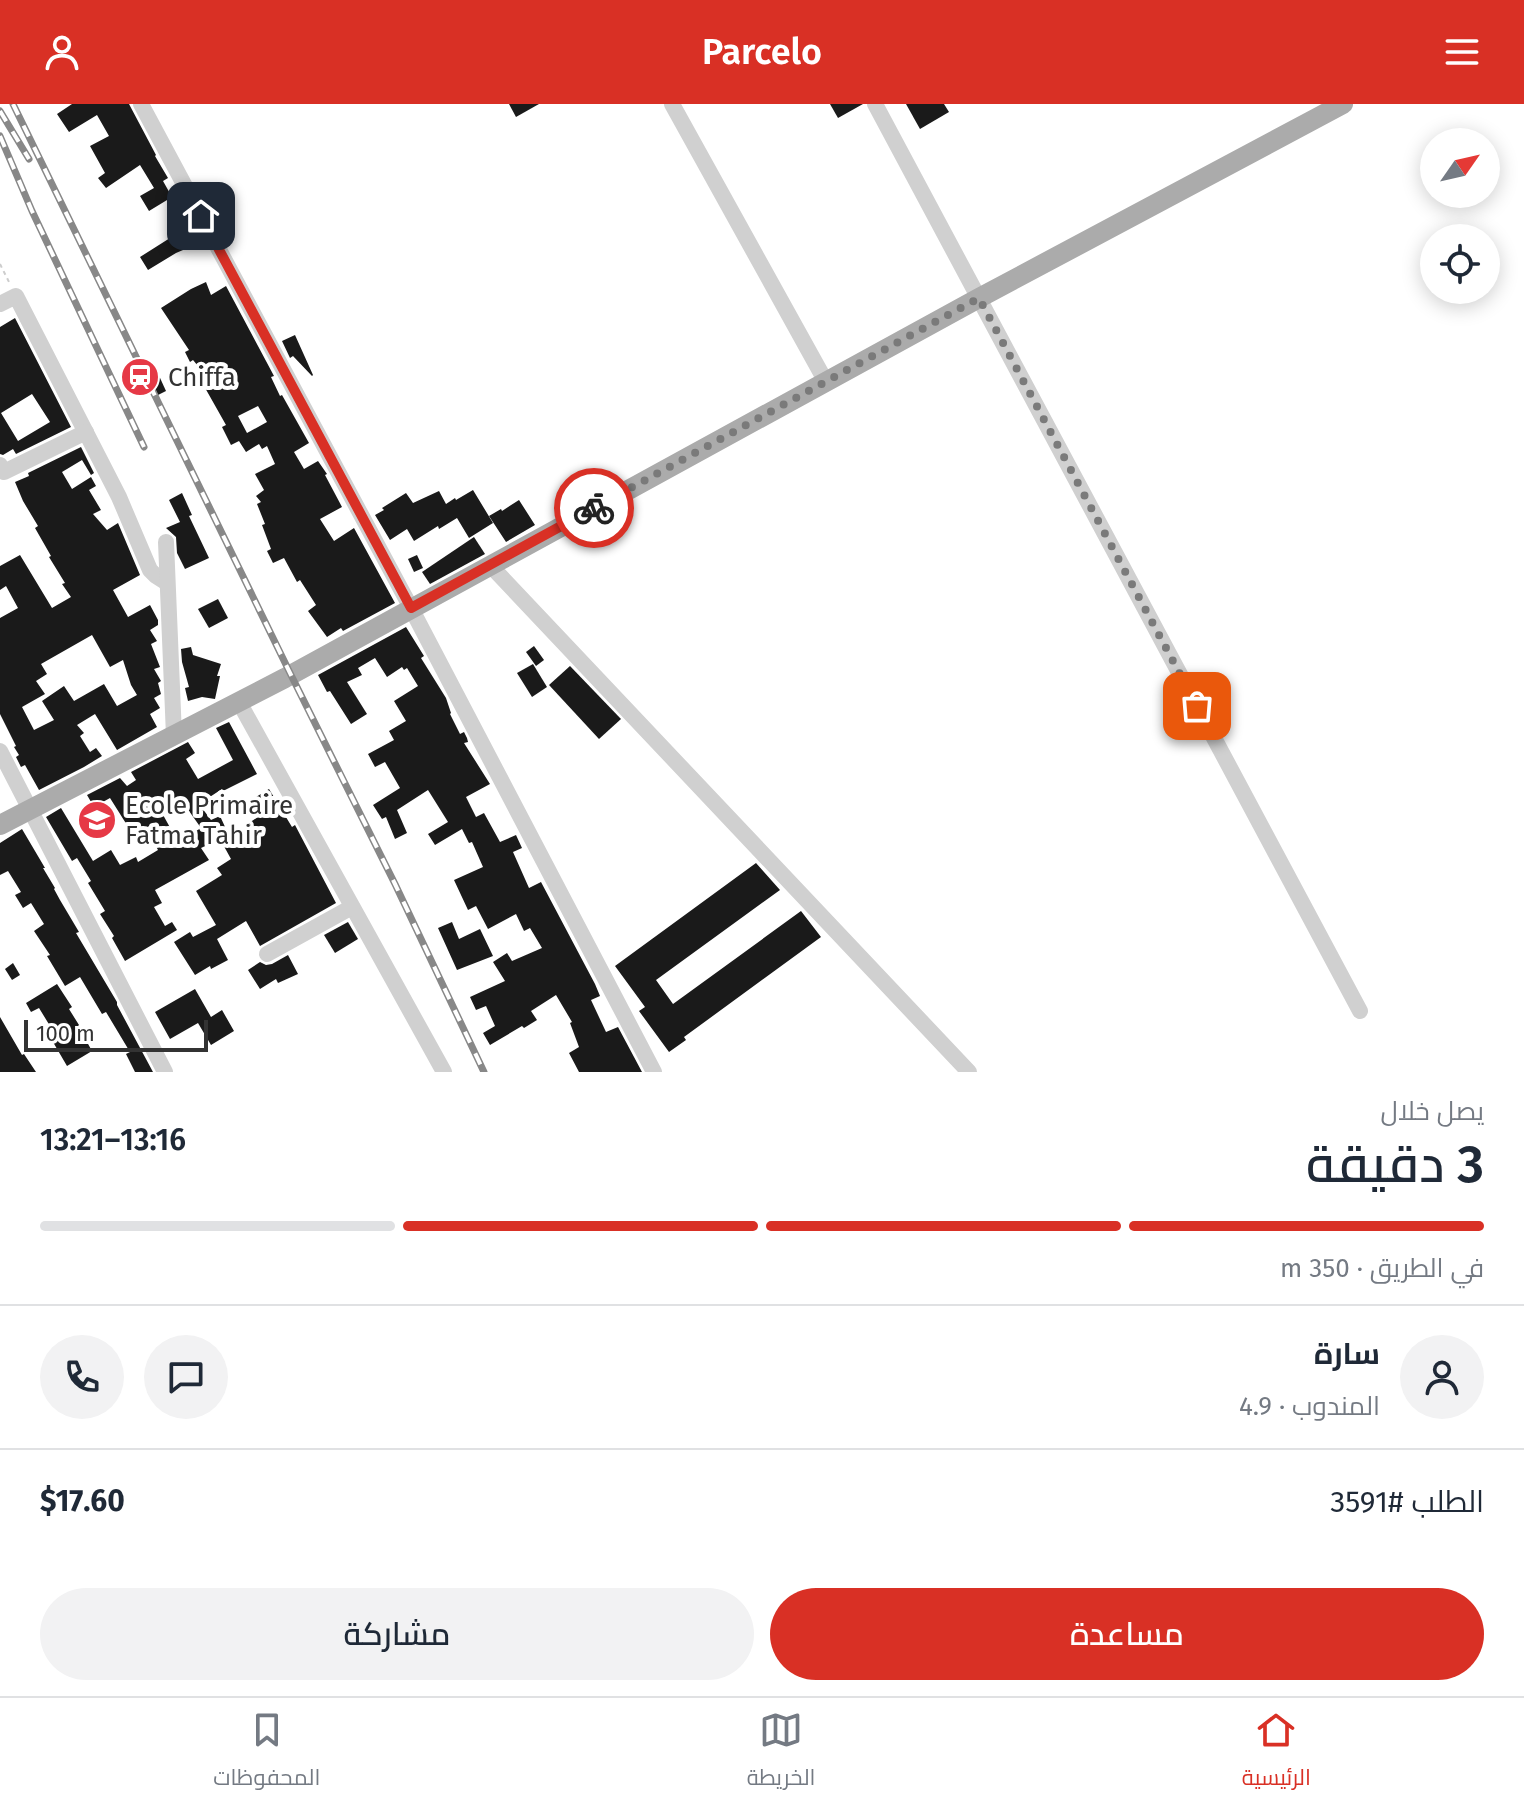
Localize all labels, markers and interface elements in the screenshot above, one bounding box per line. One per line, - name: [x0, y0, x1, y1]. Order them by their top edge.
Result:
- icon: person: [40, 30, 84, 74]
- text: Parcelo: [702, 30, 822, 74]
- icon: menu: [1440, 30, 1484, 74]
- north arrow: [1420, 128, 1500, 208]
- map controls: [1420, 128, 1500, 304]
- pin: [167, 182, 235, 250]
- icon: home: [179, 194, 223, 238]
- button: locate: [1420, 224, 1500, 304]
- station icon: Chiffa: [119, 356, 161, 398]
- place label: Chiffa: [168, 362, 236, 393]
- courier: [554, 468, 634, 548]
- icon: bike: [572, 486, 616, 530]
- pin: [1163, 672, 1231, 740]
- icon: bag: [1175, 684, 1219, 728]
- place label: Ecole Primaire Fatma Tahir: [125, 790, 293, 851]
- school or university icon: Ecole Primaire Fatma Tahir: [76, 799, 118, 841]
- scale bar: [24, 1016, 208, 1052]
- text: 100 m: [36, 1020, 95, 1047]
- text: يصل خلال: [1381, 1096, 1484, 1127]
- text: 13:16–13:21: [40, 1122, 186, 1158]
- text: 3 دقيقة: [1306, 1133, 1484, 1196]
- text: في الطريق · 350 m: [1280, 1253, 1484, 1284]
- button: phone: [40, 1335, 124, 1419]
- button: chat: [144, 1335, 228, 1419]
- button: person: [1400, 1335, 1484, 1419]
- text: سارة: [1314, 1336, 1380, 1372]
- text: المندوب · 4.9: [1239, 1391, 1380, 1422]
- text: $17.60: [40, 1483, 125, 1519]
- text: الطلب #3591: [1330, 1484, 1484, 1520]
- button: مشاركة: [40, 1588, 754, 1680]
- button: مساعدة: [770, 1588, 1484, 1680]
- tab: المحفوظات: [213, 1708, 320, 1798]
- tab: الخريطة: [747, 1708, 815, 1798]
- tab: الرئيسية: [1242, 1708, 1311, 1798]

